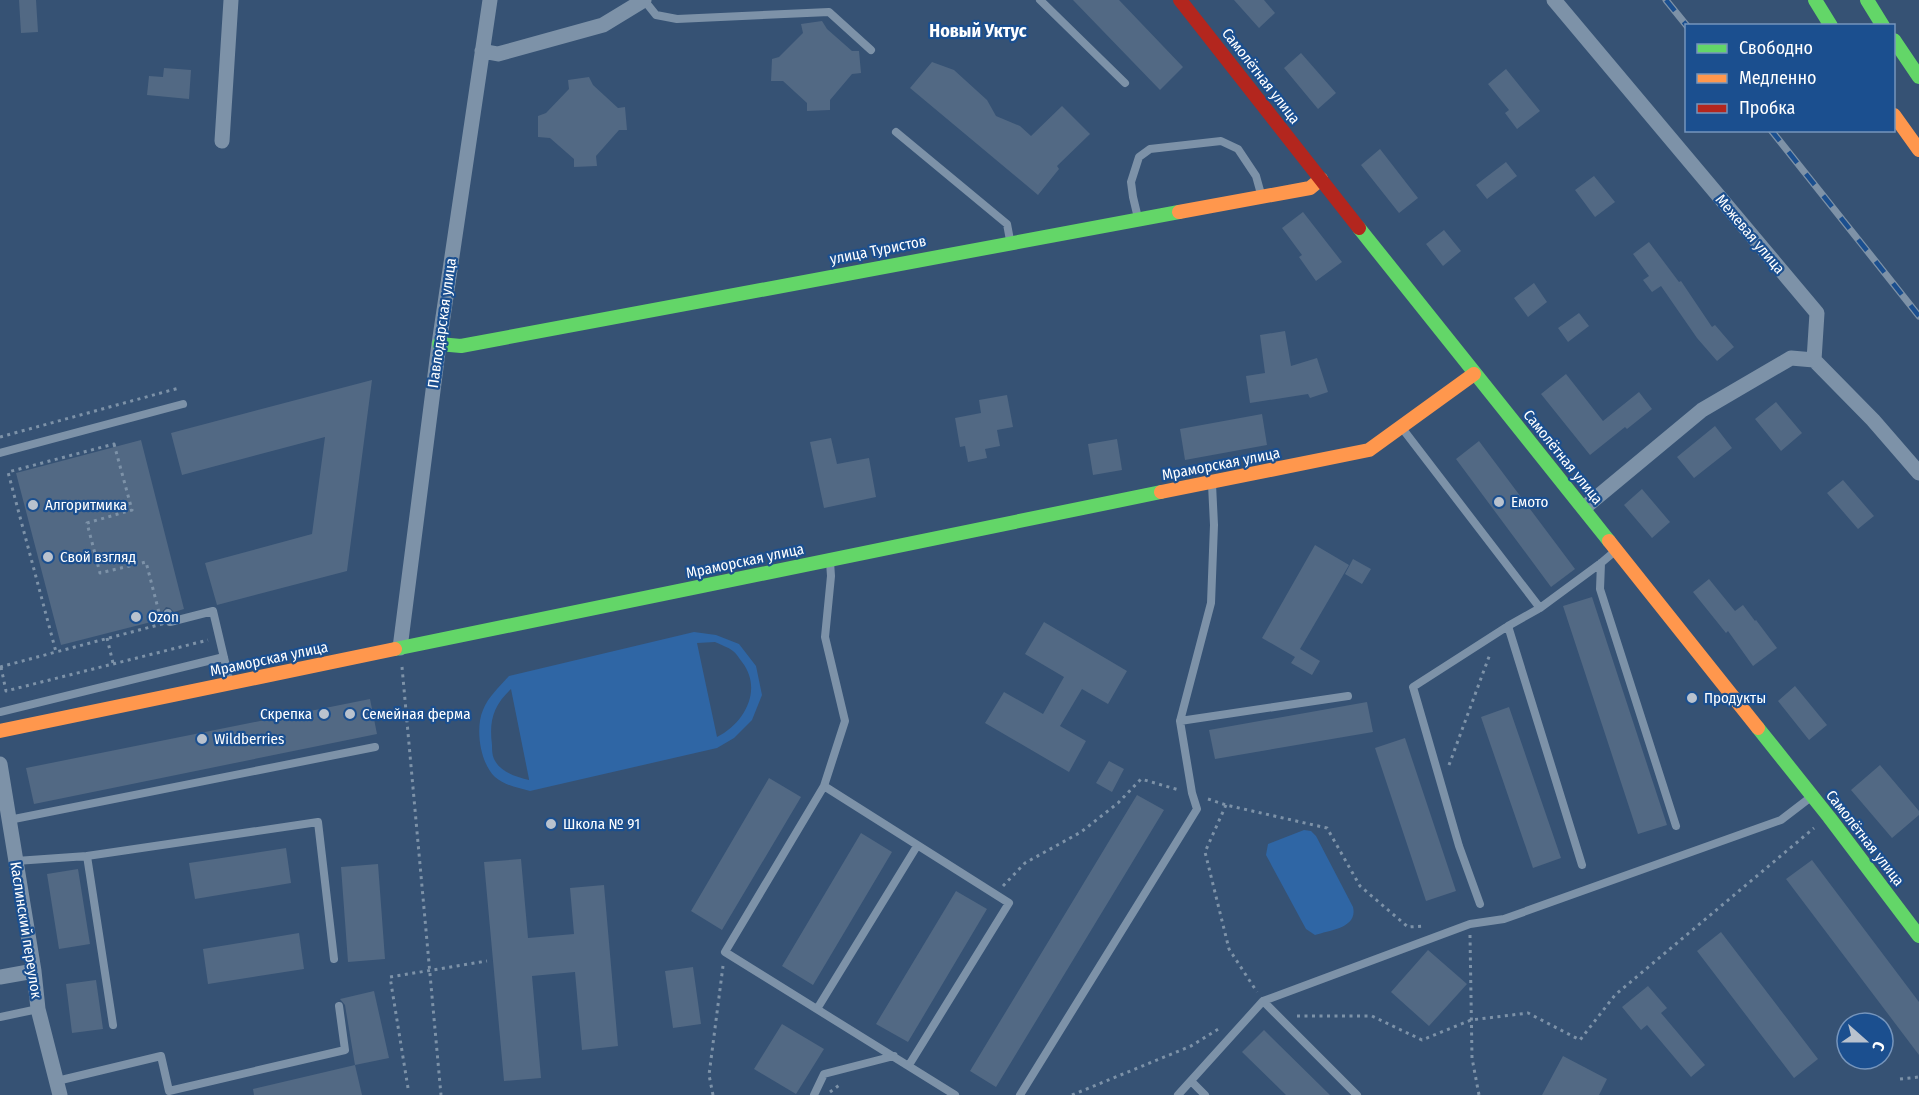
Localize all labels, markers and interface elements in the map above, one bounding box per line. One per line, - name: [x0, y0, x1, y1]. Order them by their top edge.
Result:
- district label: Новый Уктус: [929, 20, 1027, 42]
- legend: [1685, 24, 1895, 132]
- street label: Самолётная улица: [1218, 25, 1304, 127]
- text: Свободно: [1739, 37, 1813, 59]
- text: Медленно: [1739, 67, 1817, 89]
- text: Пробка: [1739, 97, 1795, 119]
- street label: Межевая улица: [1712, 191, 1788, 277]
- street label: улица Туристов: [828, 232, 928, 268]
- street label: Павлодарская улица: [424, 257, 460, 389]
- street label: Самолётная улица: [1519, 406, 1607, 508]
- street label: Мраморская улица: [1160, 444, 1282, 484]
- place label: Емото: [1511, 493, 1548, 511]
- marker: Емото: [1492, 495, 1506, 509]
- place label: Алгоритмика: [45, 496, 127, 514]
- marker: Алгоритмика: [26, 498, 40, 512]
- street label: Мраморская улица: [684, 540, 806, 582]
- place label: Свой взгляд: [60, 548, 136, 566]
- marker: Свой взгляд: [41, 550, 55, 564]
- place label: Ozon: [148, 608, 179, 626]
- marker: Ozon: [129, 610, 143, 624]
- street label: Мраморская улица: [208, 638, 330, 680]
- place label: Продукты: [1704, 689, 1766, 707]
- marker: Продукты: [1685, 691, 1699, 705]
- place label: Скрепка: [260, 705, 312, 723]
- place label: Семейная ферма: [362, 705, 471, 723]
- marker: Скрепка: [317, 707, 331, 721]
- marker: Семейная ферма: [343, 707, 357, 721]
- place label: Wildberries: [214, 730, 284, 748]
- marker: Wildberries: [195, 732, 209, 746]
- street label: Самолётная улица: [1822, 787, 1908, 889]
- place label: Школа № 91: [563, 815, 640, 833]
- marker: Школа № 91: [544, 817, 558, 831]
- street label: Каслинский переулок: [6, 860, 46, 1000]
- north arrow: [1835, 1011, 1895, 1071]
- text: С: [1868, 1039, 1889, 1054]

